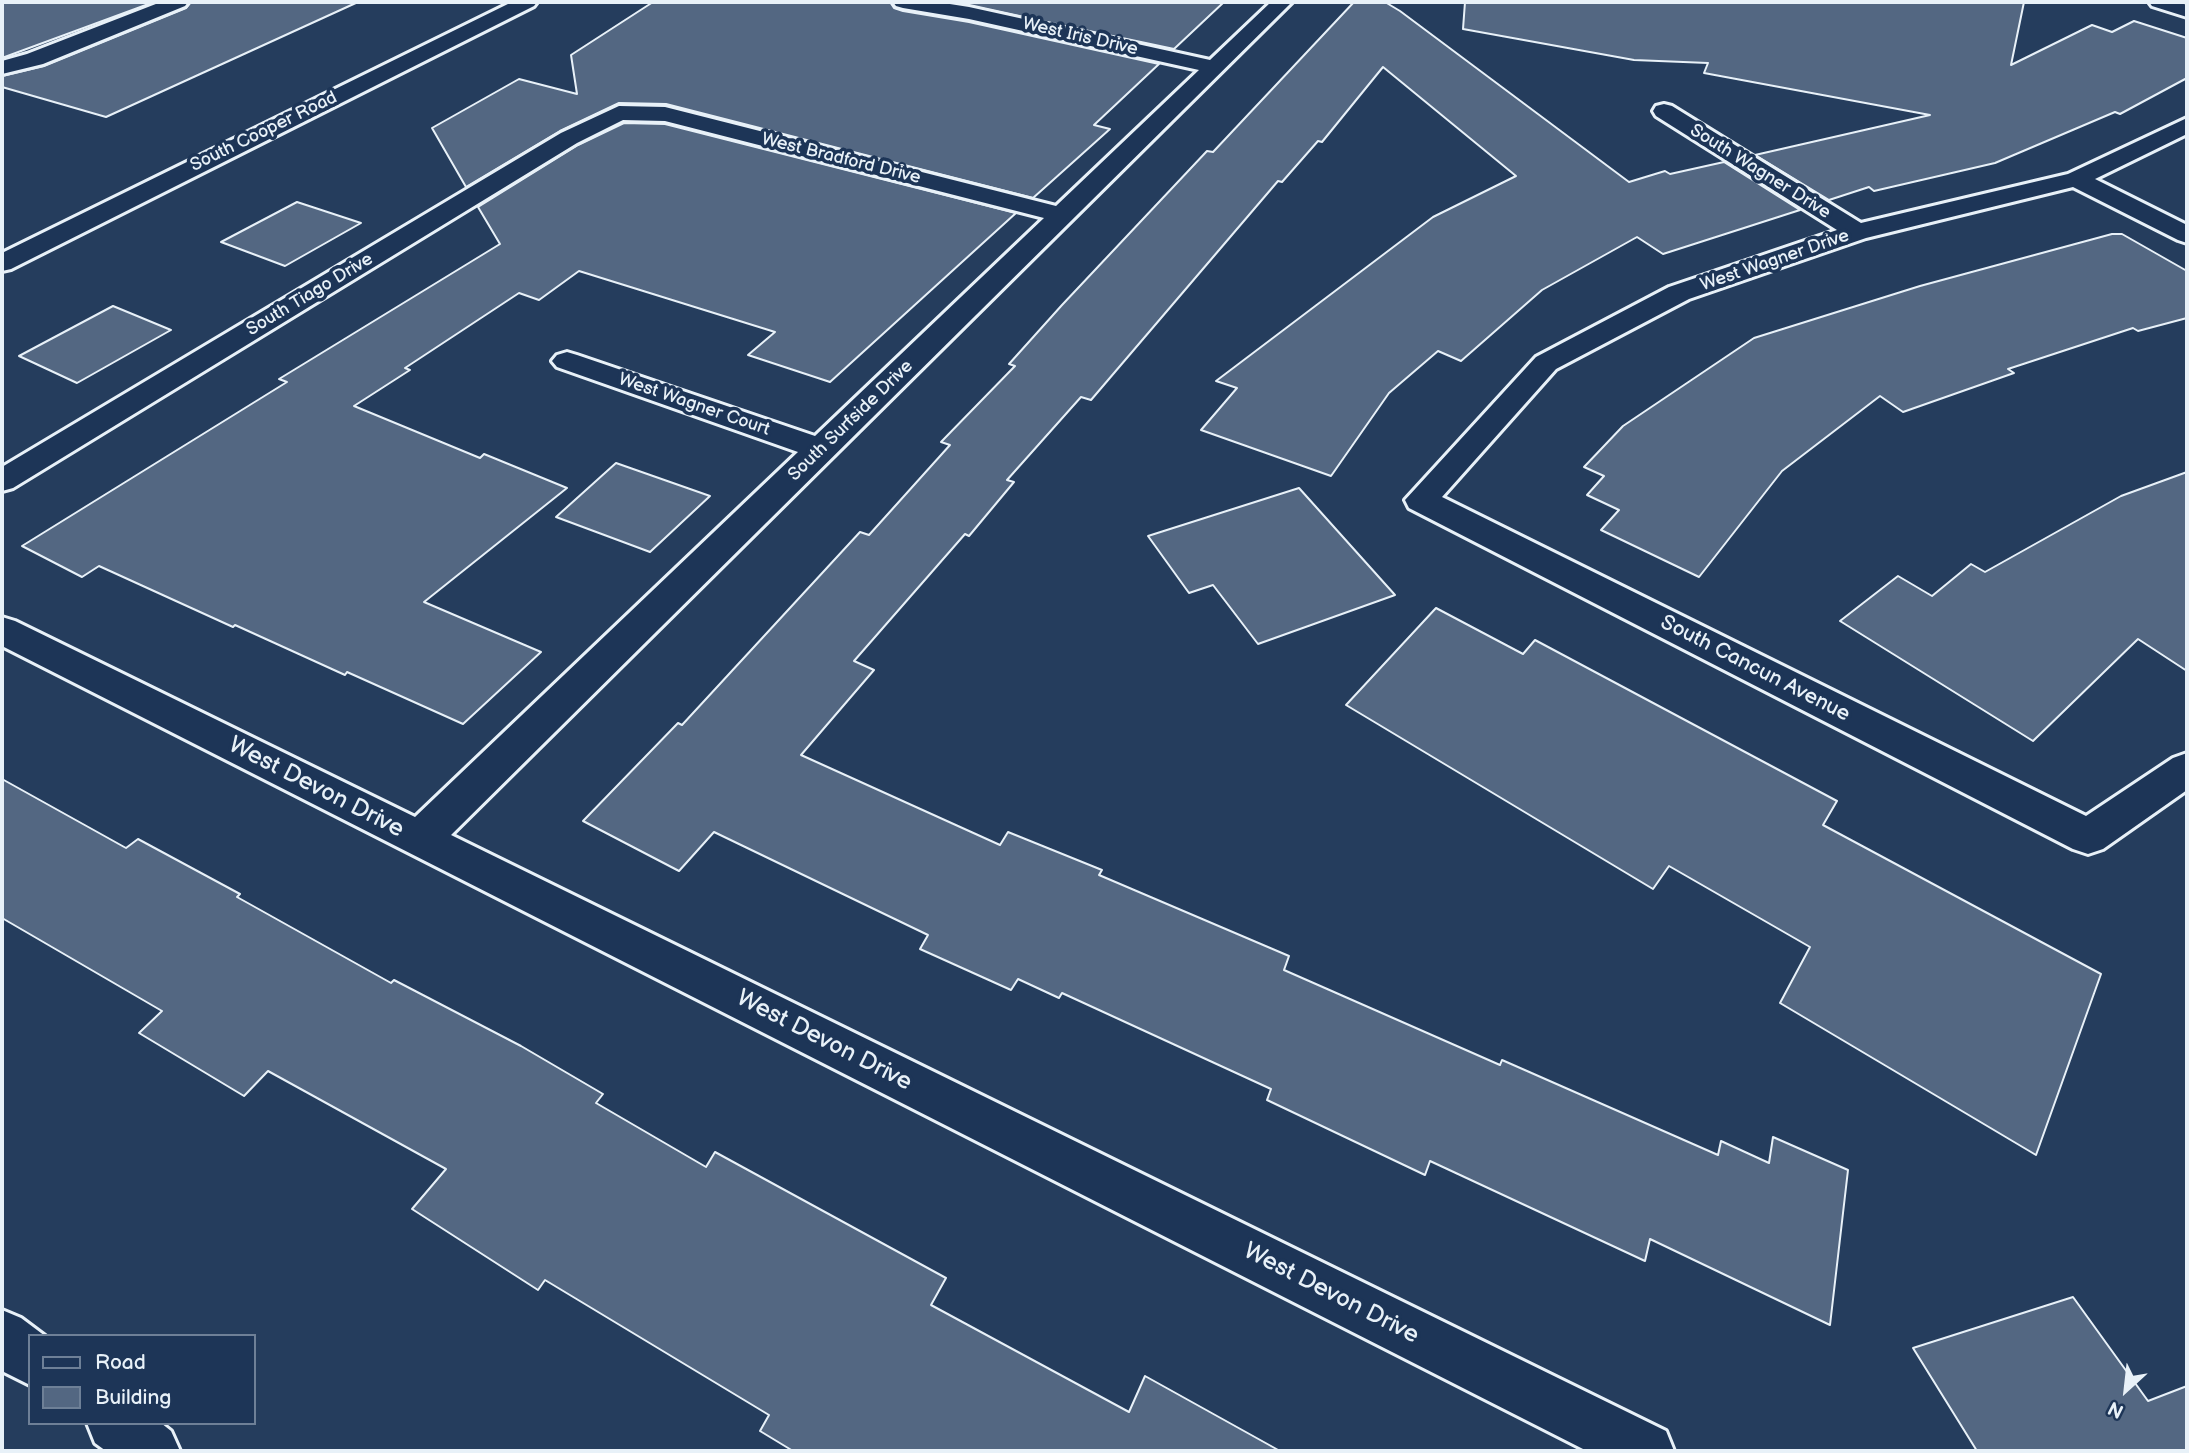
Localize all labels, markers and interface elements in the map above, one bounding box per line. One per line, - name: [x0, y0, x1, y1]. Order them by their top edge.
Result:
- street label: West Iris Drive: [1020, 13, 1140, 61]
- street label: South Cooper Road: [187, 87, 341, 177]
- street label: South Wagner Drive: [1686, 120, 1834, 224]
- street label: West Bradford Drive: [759, 129, 923, 189]
- street label: West Wagner Drive: [1698, 225, 1852, 297]
- street label: South Tiago Drive: [243, 249, 377, 341]
- street label: South Surfside Drive: [784, 356, 918, 486]
- street label: West Wagner Court: [616, 369, 772, 441]
- street label: South Cancun Avenue: [1656, 610, 1854, 728]
- street label: West Devon Drive: [223, 731, 409, 845]
- street label: West Devon Drive: [731, 984, 917, 1098]
- street label: West Devon Drive: [1238, 1237, 1424, 1351]
- legend: [28, 1334, 256, 1425]
- text: Road: [95, 1350, 146, 1375]
- north arrow: [2091, 1355, 2161, 1425]
- text: Building: [95, 1385, 171, 1410]
- text: N: [2105, 1396, 2128, 1423]

